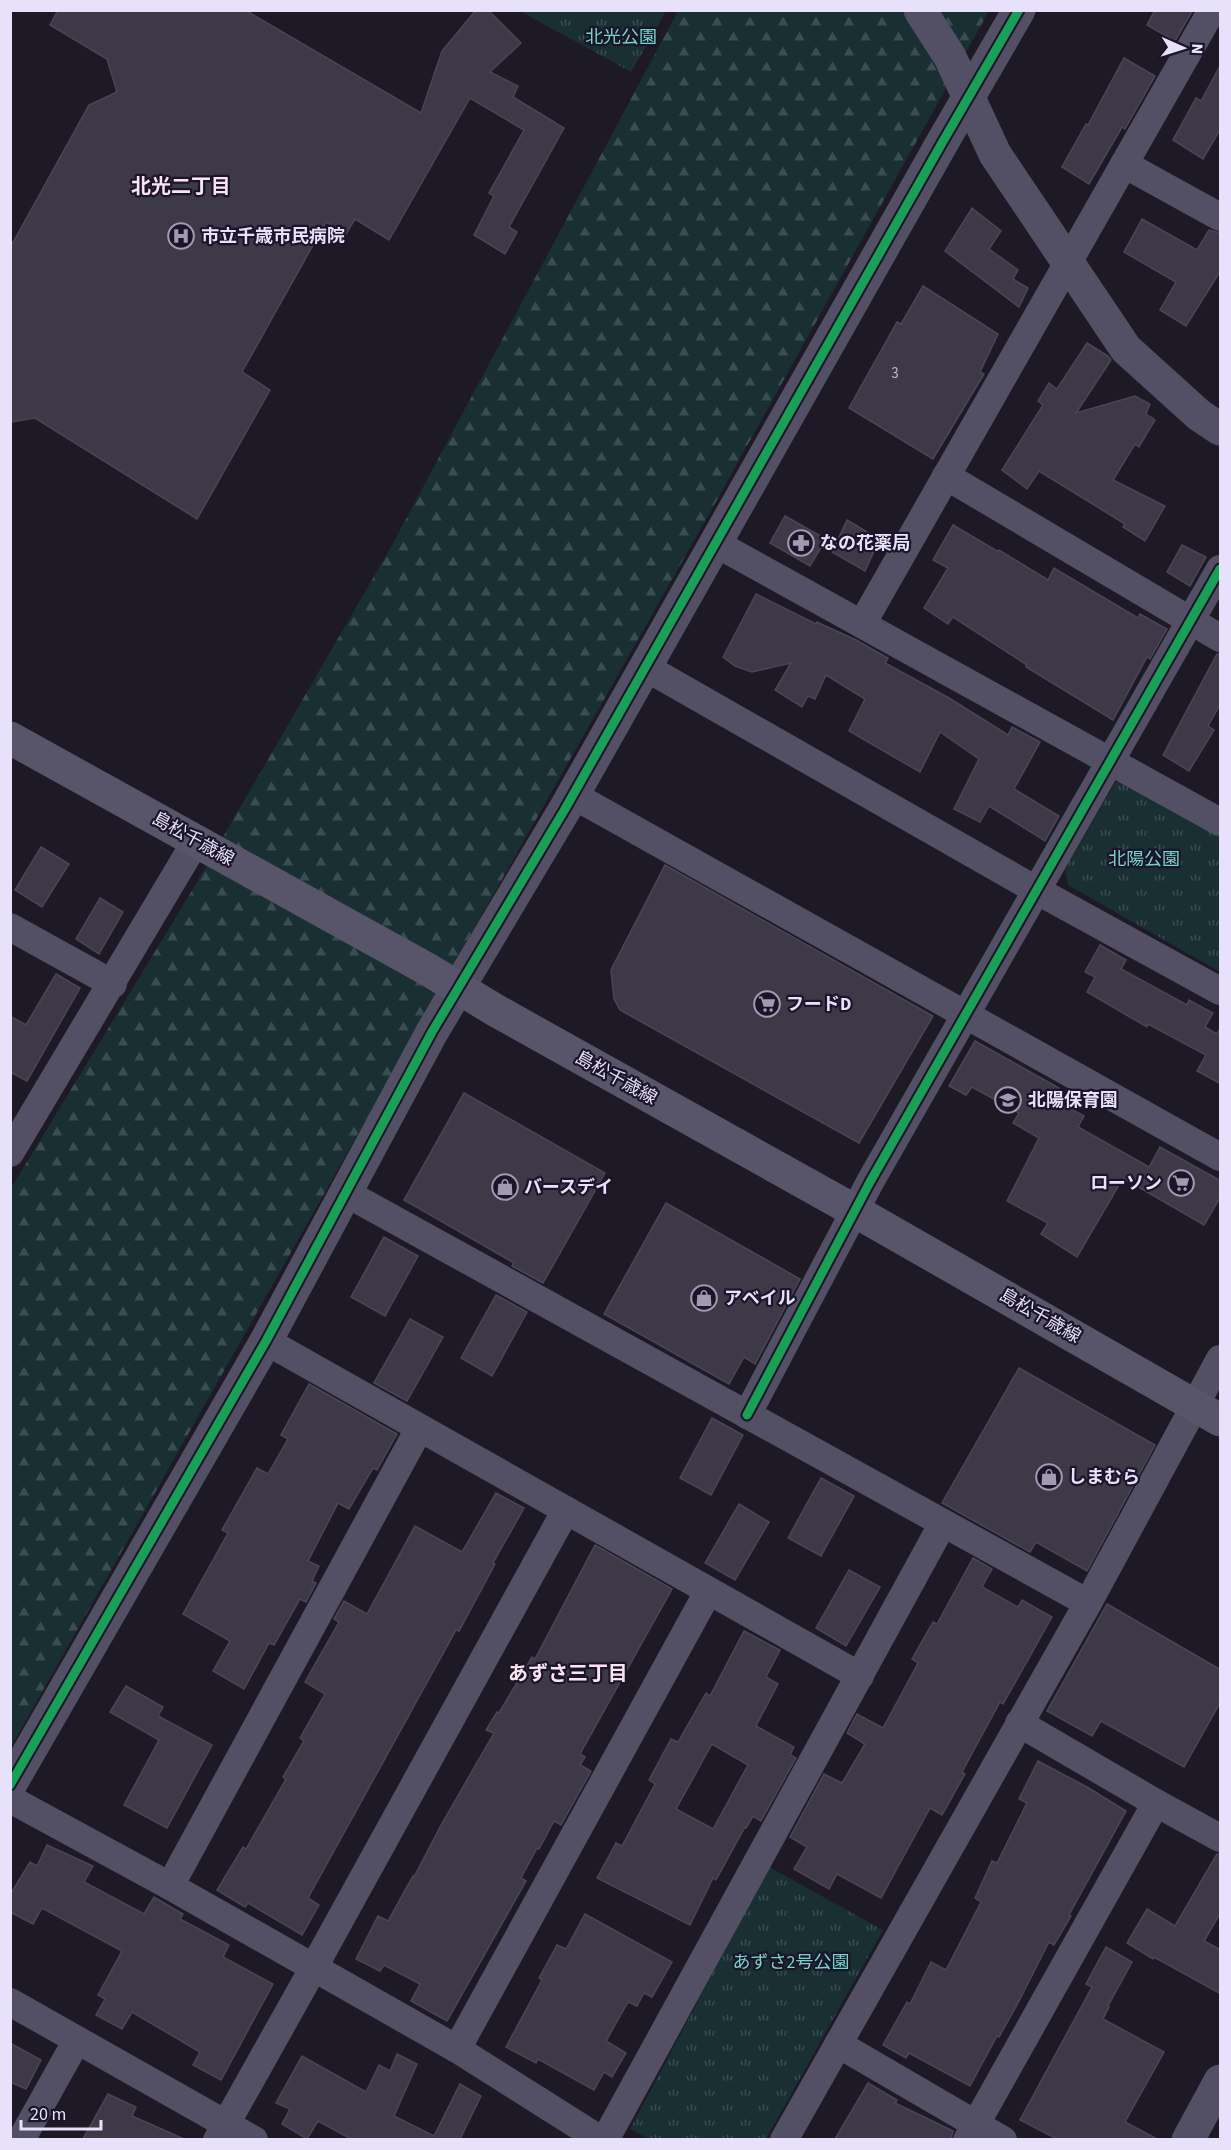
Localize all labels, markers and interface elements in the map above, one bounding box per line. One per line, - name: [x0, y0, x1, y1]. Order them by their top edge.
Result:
- north arrow: [1153, 18, 1213, 78]
- park label: 北光公園: [585, 25, 657, 50]
- text: N: [1186, 43, 1208, 55]
- district label: 北光二丁目: [131, 173, 231, 201]
- hospital icon: 市立千歳市民病院: [166, 221, 196, 251]
- place label: 市立千歳市民病院: [201, 224, 345, 249]
- house number: 3: [891, 363, 899, 384]
- pharmacy icon: なの花薬局: [786, 528, 816, 558]
- place label: なの花薬局: [820, 531, 910, 556]
- street label: 島松千歳線: [148, 806, 238, 872]
- park label: 北陽公園: [1108, 847, 1180, 872]
- supermarket icon: フードD: [752, 989, 782, 1019]
- place label: フードD: [786, 992, 851, 1017]
- street label: 島松千歳線: [571, 1045, 661, 1111]
- school or university icon: 北陽保育園: [993, 1085, 1023, 1115]
- place label: 北陽保育園: [1028, 1088, 1118, 1113]
- supermarket icon: ローソン: [1166, 1168, 1196, 1198]
- place label: ローソン: [1090, 1171, 1162, 1196]
- shop icon: バースデイ: [490, 1172, 520, 1202]
- place label: バースデイ: [524, 1175, 613, 1200]
- shop icon: アベイル: [689, 1283, 719, 1313]
- street label: 島松千歳線: [995, 1283, 1085, 1349]
- place label: アベイル: [724, 1286, 796, 1311]
- shop icon: しまむら: [1034, 1462, 1064, 1492]
- place label: しまむら: [1068, 1465, 1140, 1490]
- district label: あずさ三丁目: [508, 1660, 628, 1688]
- park label: あずさ2号公園: [733, 1950, 849, 1975]
- scale bar: [21, 2093, 100, 2131]
- text: 20 m: [30, 2102, 66, 2127]

